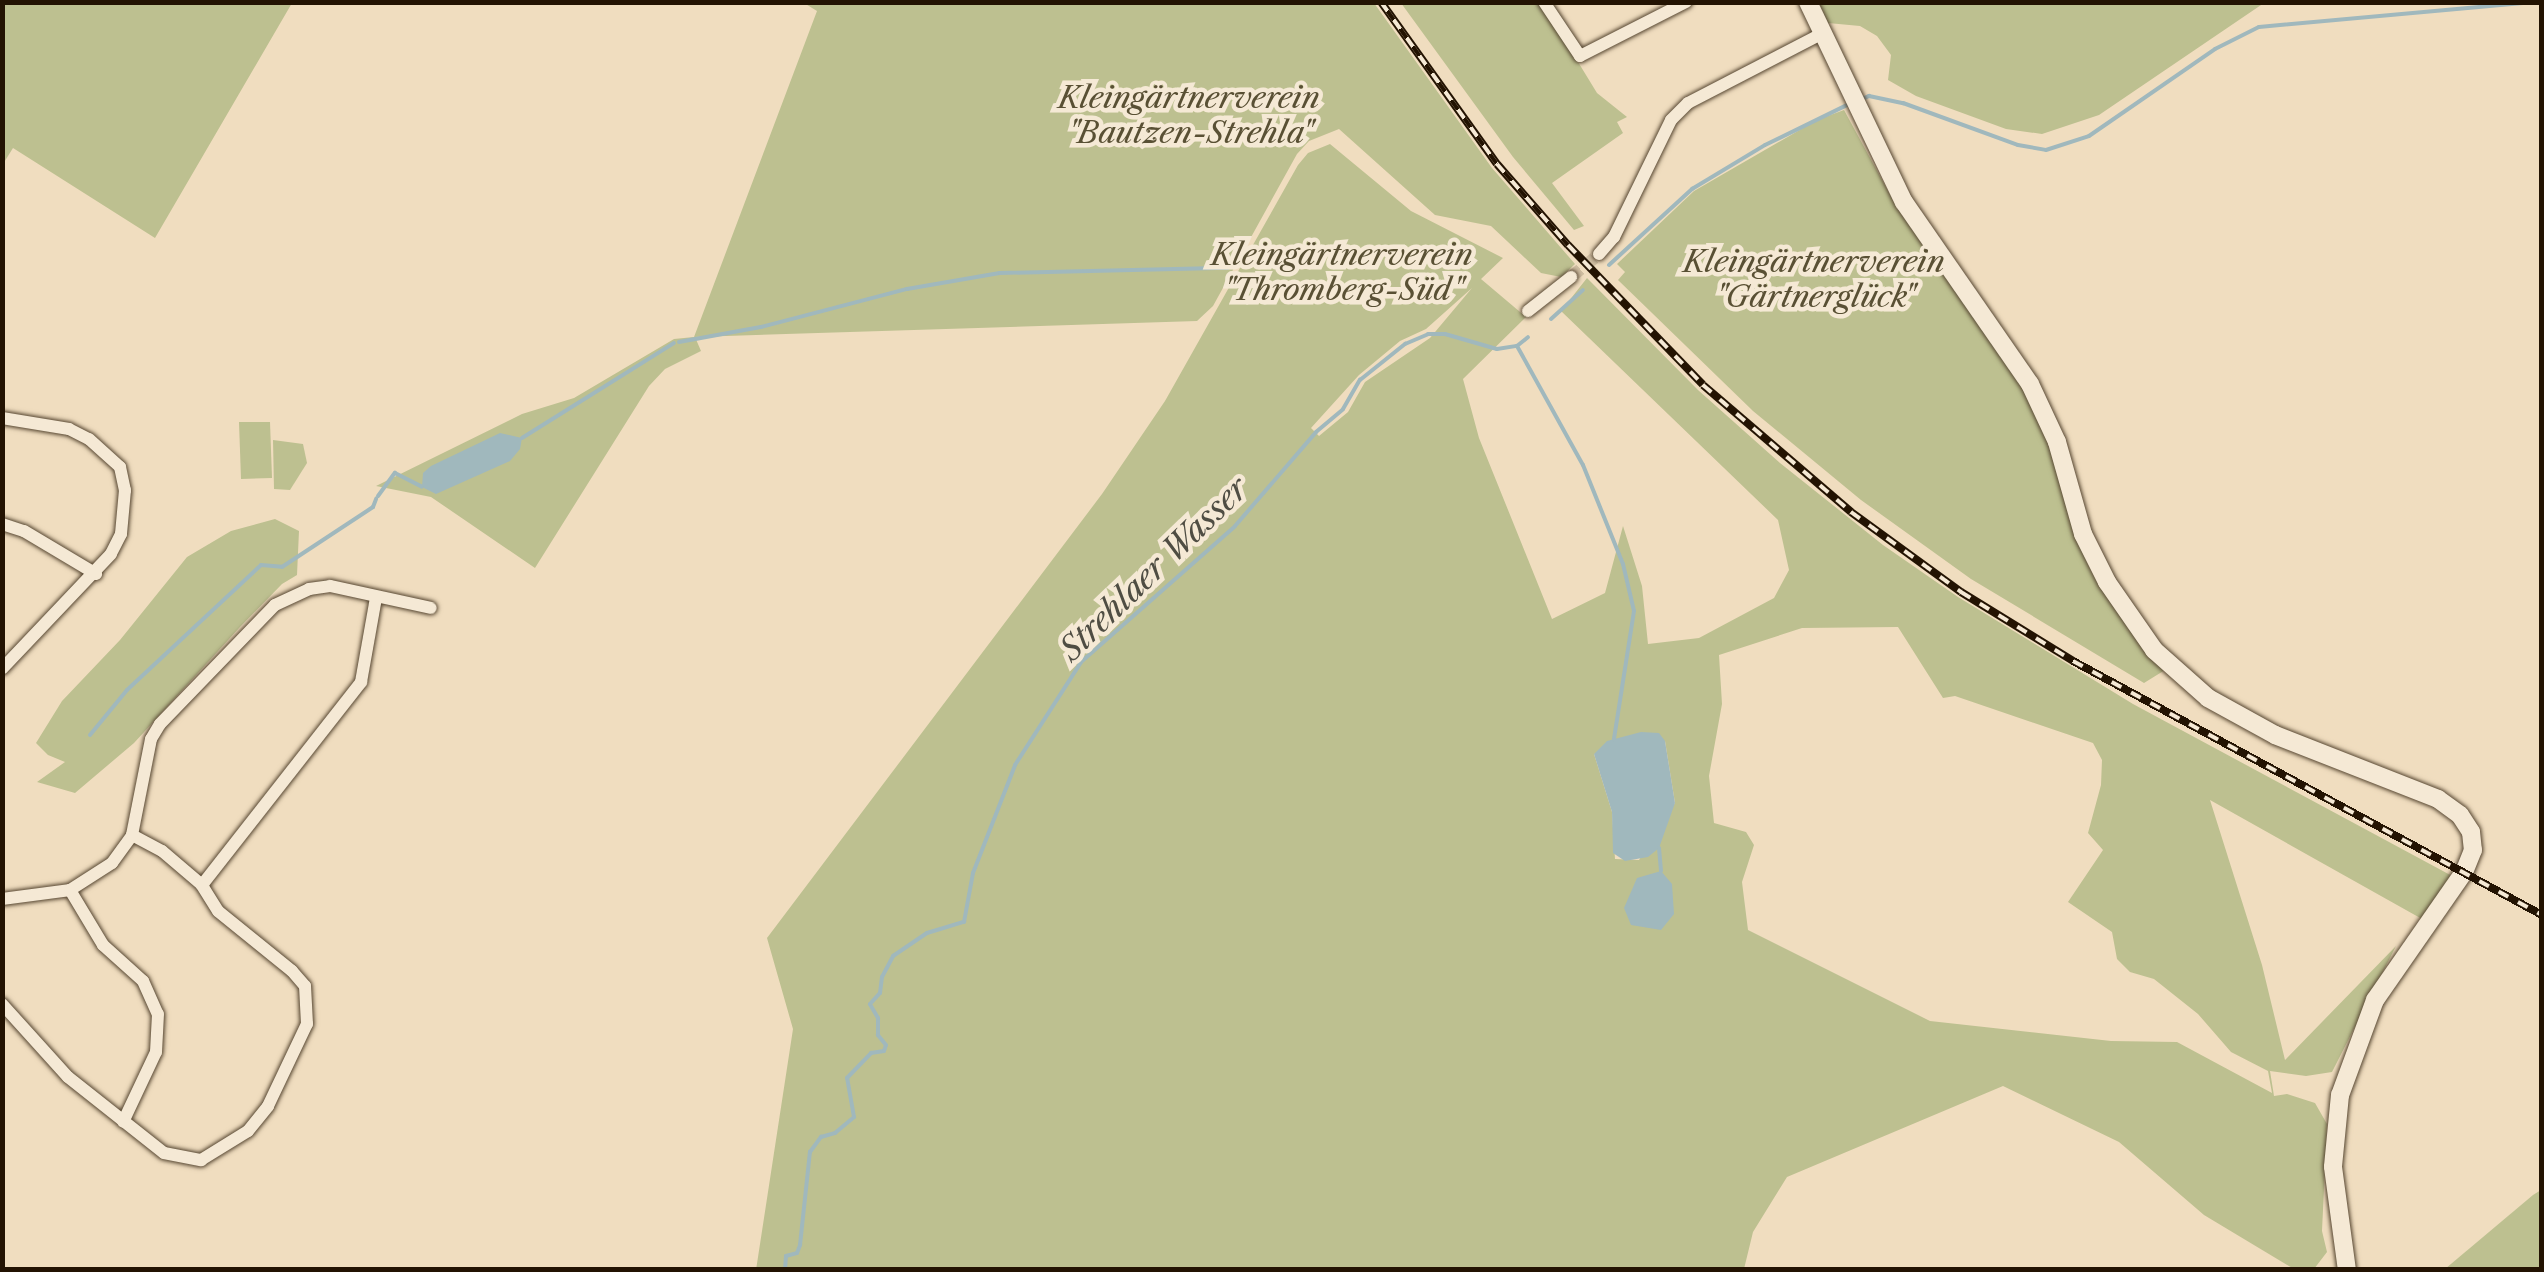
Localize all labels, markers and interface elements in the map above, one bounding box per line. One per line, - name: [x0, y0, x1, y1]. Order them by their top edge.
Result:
- park label: Kleingärtnerverein "Bautzen-Strehla": [1058, 80, 1320, 150]
- park label: Kleingärtnerverein "Thromberg-Süd": [1211, 237, 1473, 308]
- park label: Kleingärtnerverein "Gärtnerglück": [1683, 244, 1945, 314]
- water label: Strehlaer Wasser: [1052, 469, 1256, 669]

